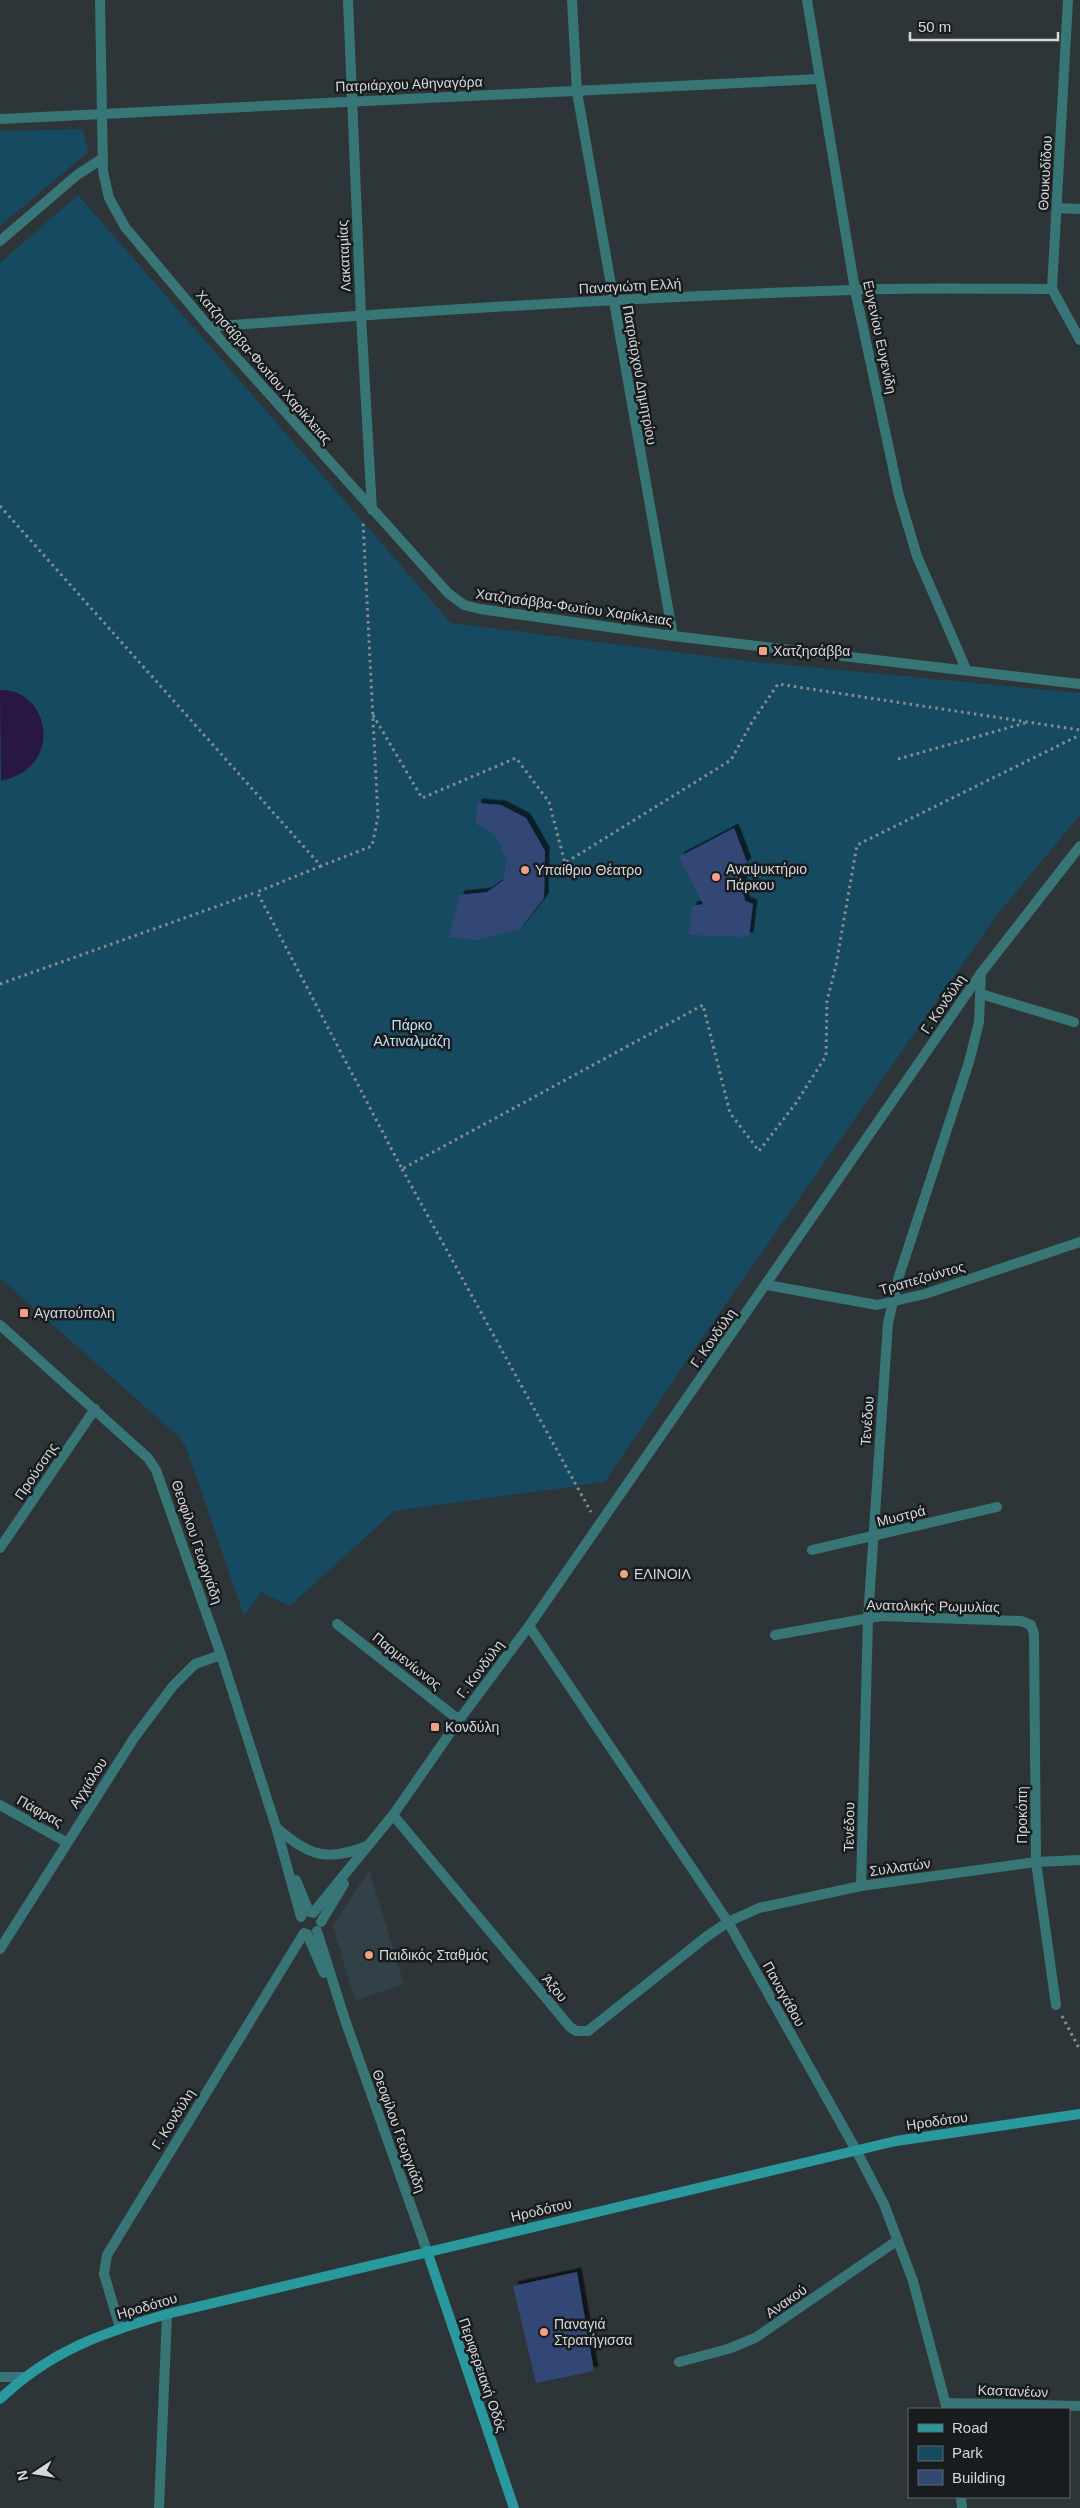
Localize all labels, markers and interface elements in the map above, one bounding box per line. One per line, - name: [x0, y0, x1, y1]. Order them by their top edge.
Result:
- scale bar: [910, 10, 1058, 42]
- text: 50 m: [918, 18, 951, 35]
- street label: Πατριάρχου Αθηναγόρα: [335, 73, 483, 95]
- street label: Θουκυδίδου: [1035, 135, 1055, 211]
- street label: Λακαταμίας: [334, 219, 354, 292]
- street label: Παναγιώτη Ελλή: [578, 275, 682, 297]
- street label: Ευγενίου Ευγενίδη: [860, 279, 900, 395]
- street label: Χατζησάββα-Φωτίου Χαρίκλειας: [193, 287, 335, 447]
- street label: Πατριάρχου Δημητρίου: [620, 304, 660, 446]
- street label: Χατζησάββα-Φωτίου Χαρίκλειας: [475, 585, 674, 629]
- place label: Χατζησάββα: [773, 643, 850, 659]
- marker: Χατζησάββα: [757, 645, 769, 657]
- place label: Αναψυκτήριο Πάρκου: [726, 861, 807, 893]
- place label: Υπαίθριο Θέατρο: [535, 862, 642, 878]
- marker: Υπαίθριο Θέατρο: [519, 864, 531, 876]
- marker: Αναψυκτήριο Πάρκου: [710, 871, 722, 883]
- street label: Γ. Κονδύλη: [917, 971, 969, 1037]
- park label: Πάρκο Αλτιναλμάζη: [374, 1017, 450, 1049]
- street label: Τραπεζούντος: [877, 1258, 967, 1298]
- place label: Αγαπούπολη: [34, 1305, 115, 1321]
- street label: Γ. Κονδύλη: [687, 1306, 739, 1370]
- marker: Αγαπούπολη: [18, 1307, 30, 1319]
- street label: Τενέδου: [857, 1396, 877, 1446]
- street label: Προύσσης: [11, 1439, 61, 1503]
- street label: Θεοφίλου Γεωργιάδη: [168, 1478, 226, 1606]
- street label: Μυστρά: [875, 1502, 927, 1530]
- place label: ΕΛΙΝΟΙΛ: [634, 1566, 691, 1582]
- marker: ΕΛΙΝΟΙΛ: [618, 1568, 630, 1580]
- street label: Ανατολικής Ρωμυλίας: [866, 1597, 1000, 1615]
- street label: Παρμενίωνος: [369, 1629, 445, 1693]
- street label: Γ. Κονδύλη: [453, 1637, 507, 1701]
- place label: Κονδύλη: [445, 1719, 499, 1735]
- marker: Κονδύλη: [429, 1721, 441, 1733]
- street label: Αγχιάλου: [66, 1755, 110, 1811]
- street label: Προκόπη: [1014, 1786, 1030, 1844]
- street label: Πάφρας: [14, 1792, 66, 1830]
- street label: Τενέδου: [841, 1802, 857, 1852]
- street label: Συλλατών: [868, 1855, 932, 1879]
- place label: Παιδικός Σταθμός: [379, 1947, 489, 1963]
- marker: Παιδικός Σταθμός: [363, 1949, 375, 1961]
- street label: Παναγάθου: [760, 1959, 808, 2029]
- street label: Άξου: [539, 1971, 571, 2005]
- street label: Θεοφίλου Γεωργιάδη: [369, 2067, 429, 2195]
- street label: Γ. Κονδύλη: [148, 2086, 198, 2152]
- street label: Ηροδότου: [905, 2109, 969, 2133]
- street label: Ηροδότου: [509, 2195, 573, 2225]
- street label: Ανακού: [762, 2281, 810, 2321]
- street label: Ηροδότου: [115, 2290, 179, 2322]
- street label: Περιφερειακή Οδός: [456, 2316, 510, 2435]
- place label: Παναγιά Στρατήγισσα: [554, 2316, 632, 2348]
- marker: Παναγιά Στρατήγισσα: [538, 2326, 550, 2338]
- street label: Καστανέων: [977, 2382, 1049, 2400]
- legend: [908, 2408, 1070, 2498]
- text: Road: [952, 2419, 988, 2436]
- text: Park: [952, 2444, 983, 2461]
- north arrow: [10, 2448, 60, 2498]
- text: N: [13, 2469, 31, 2482]
- text: Building: [952, 2469, 1005, 2486]

